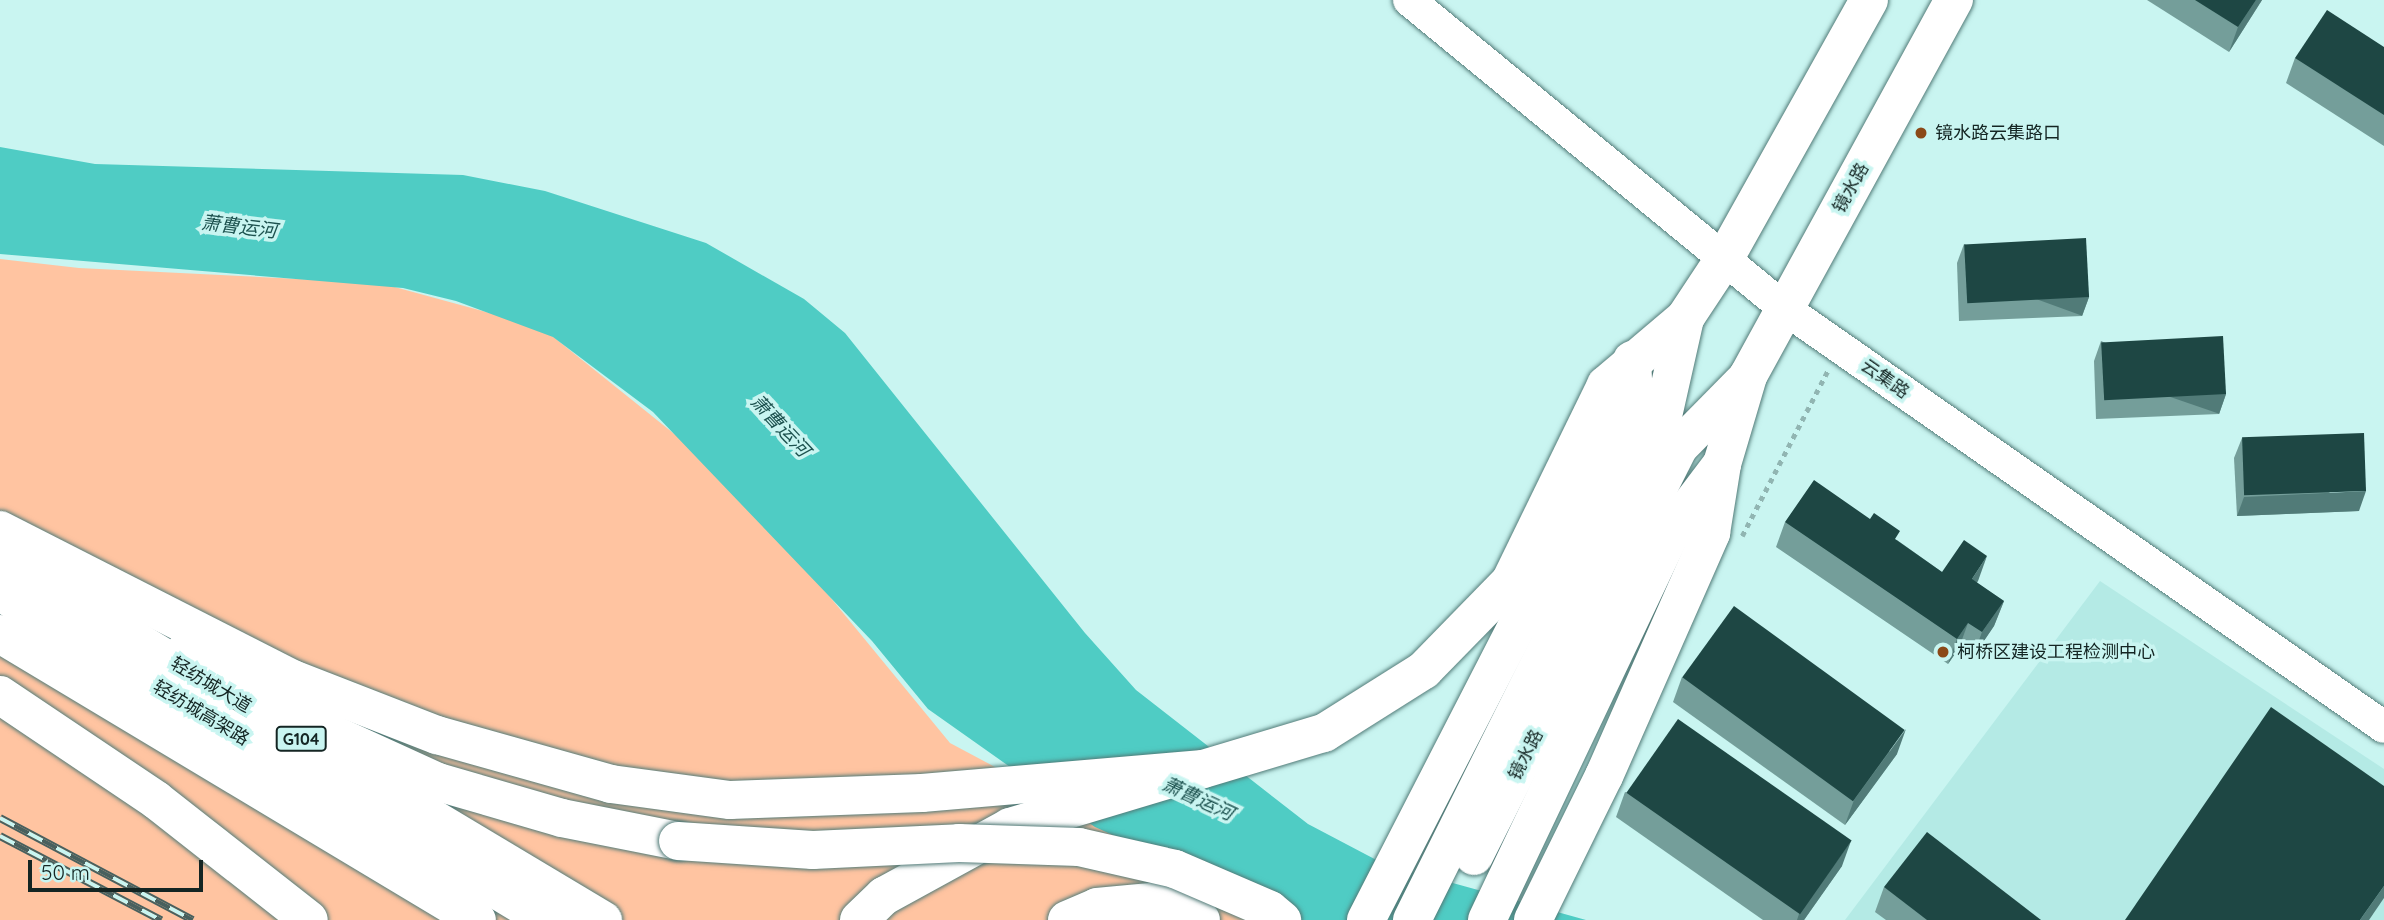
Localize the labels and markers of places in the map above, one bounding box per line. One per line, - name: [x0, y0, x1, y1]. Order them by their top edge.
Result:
- place label: 镜水路云集路口: [1935, 122, 2061, 144]
- marker: 镜水路云集路口: [1913, 125, 1929, 141]
- place label: 柯桥区建设工程检测中心: [1957, 641, 2155, 663]
- marker: 柯桥区建设工程检测中心: [1935, 644, 1951, 660]

